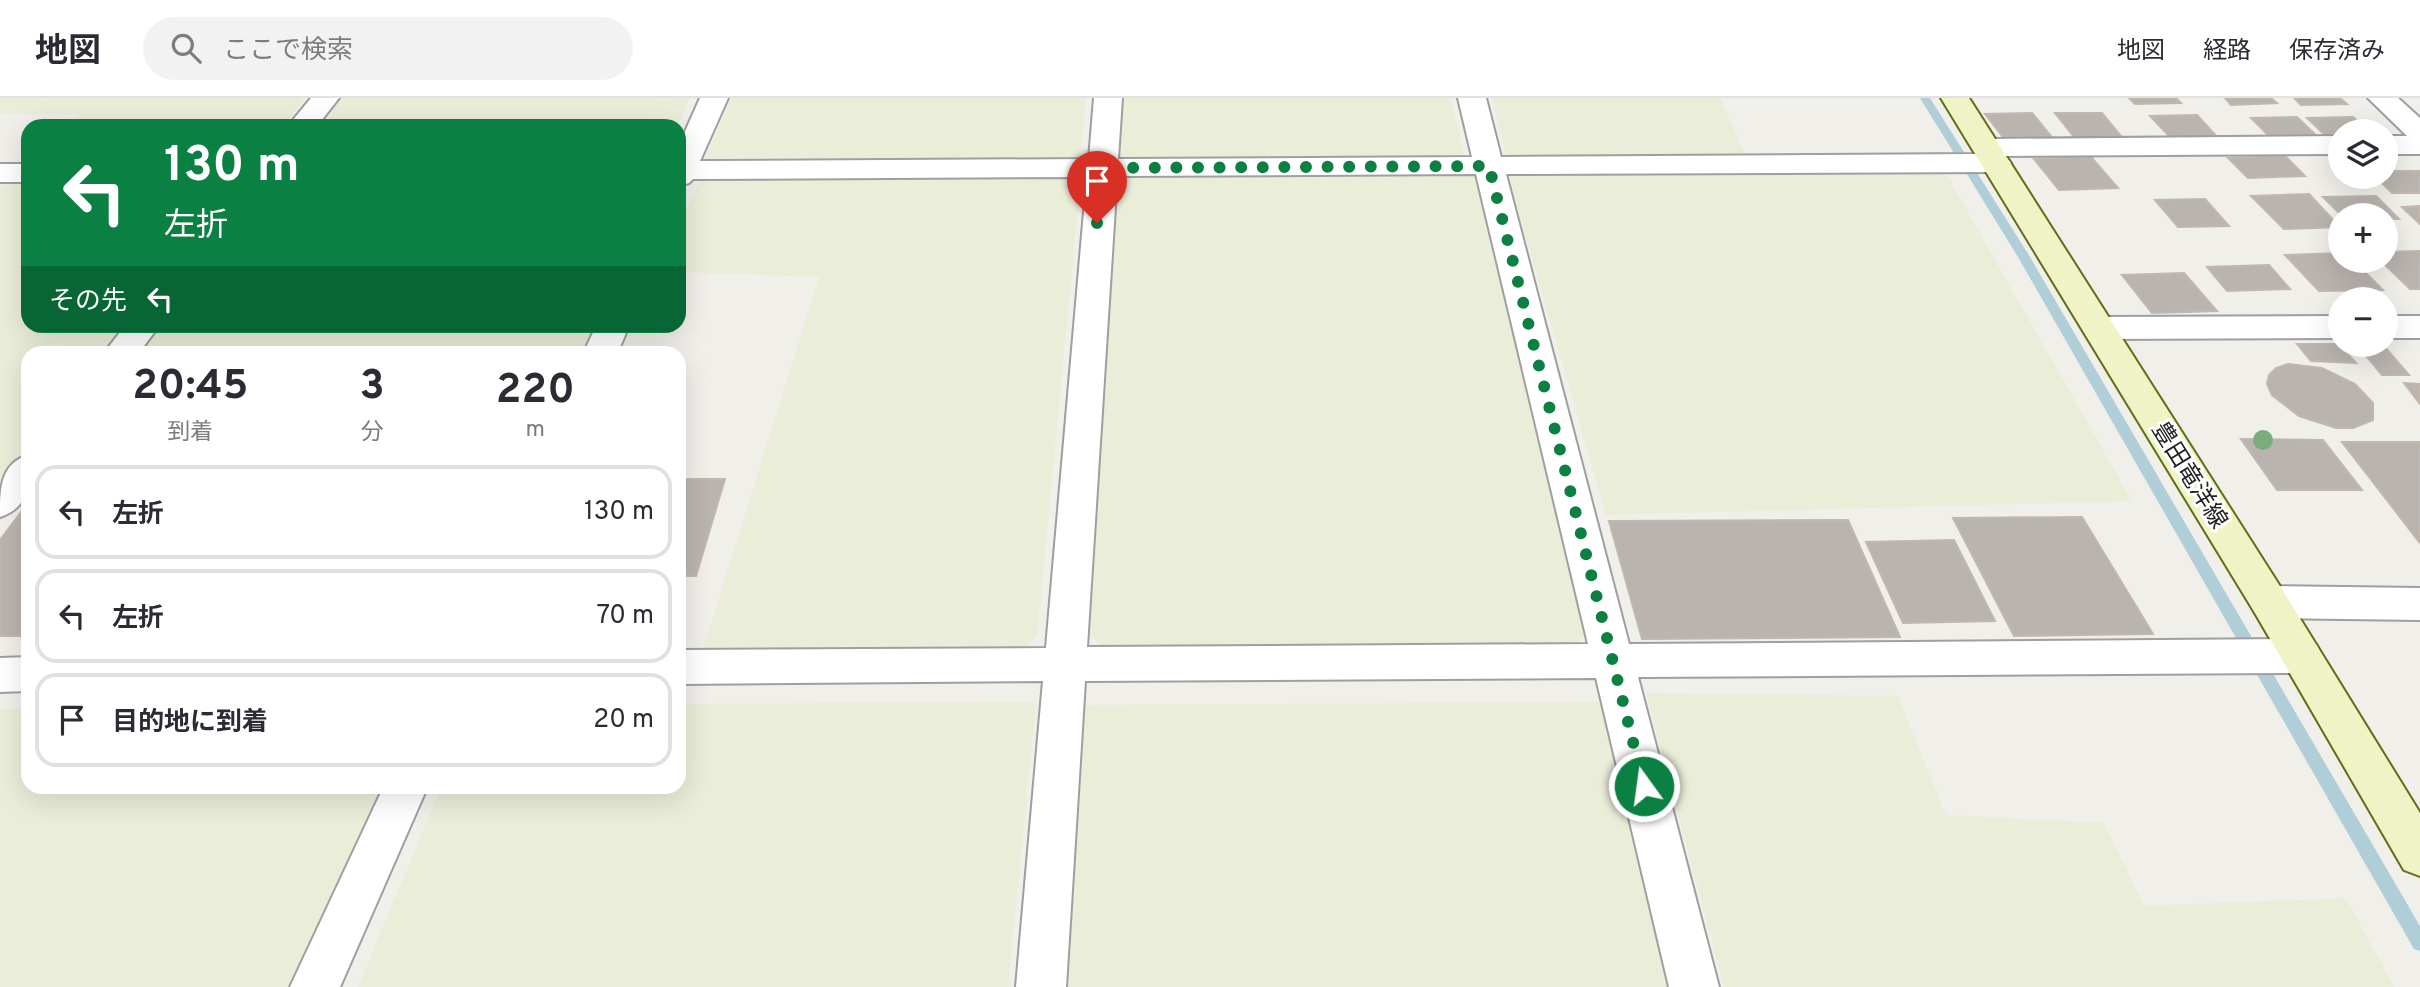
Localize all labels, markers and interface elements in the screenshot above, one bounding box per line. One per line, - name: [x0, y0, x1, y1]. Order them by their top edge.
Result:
- search box: [143, 17, 633, 80]
- icon: search: [167, 29, 205, 67]
- text: 地図: [35, 32, 101, 74]
- text: ここで検索: [223, 35, 353, 68]
- text: 地図: [2117, 37, 2165, 67]
- text: 経路: [2203, 37, 2251, 67]
- text: 保存済み: [2289, 37, 2385, 67]
- map controls: [2328, 119, 2398, 357]
- button: layers: [2328, 119, 2398, 189]
- text: 130 m: [164, 137, 300, 199]
- icon: left: [49, 147, 140, 238]
- pin: [1067, 151, 1127, 223]
- icon: arrive: [1078, 162, 1116, 200]
- button: +: [2328, 203, 2398, 273]
- text: 左折: [164, 207, 228, 247]
- icon: left: [141, 280, 179, 318]
- text: その先: [49, 286, 127, 319]
- button: −: [2328, 287, 2398, 357]
- text: 20:45: [132, 361, 248, 414]
- text: 3: [359, 361, 385, 414]
- text: 220: [496, 365, 575, 418]
- text: m: [526, 416, 545, 445]
- street label: 豊田竜洋線: [2144, 417, 2233, 535]
- text: 到着: [167, 419, 213, 448]
- text: 分: [361, 419, 384, 448]
- icon: left: [53, 493, 91, 531]
- text: 130 m: [584, 496, 654, 529]
- text: 左折: [112, 499, 164, 532]
- icon: left: [53, 597, 91, 635]
- text: 70 m: [596, 600, 654, 633]
- text: 左折: [112, 603, 164, 636]
- icon: arrive: [53, 701, 91, 739]
- text: 20 m: [593, 704, 654, 737]
- text: 目的地に到着: [112, 707, 268, 740]
- position arrow: [1607, 749, 1681, 823]

